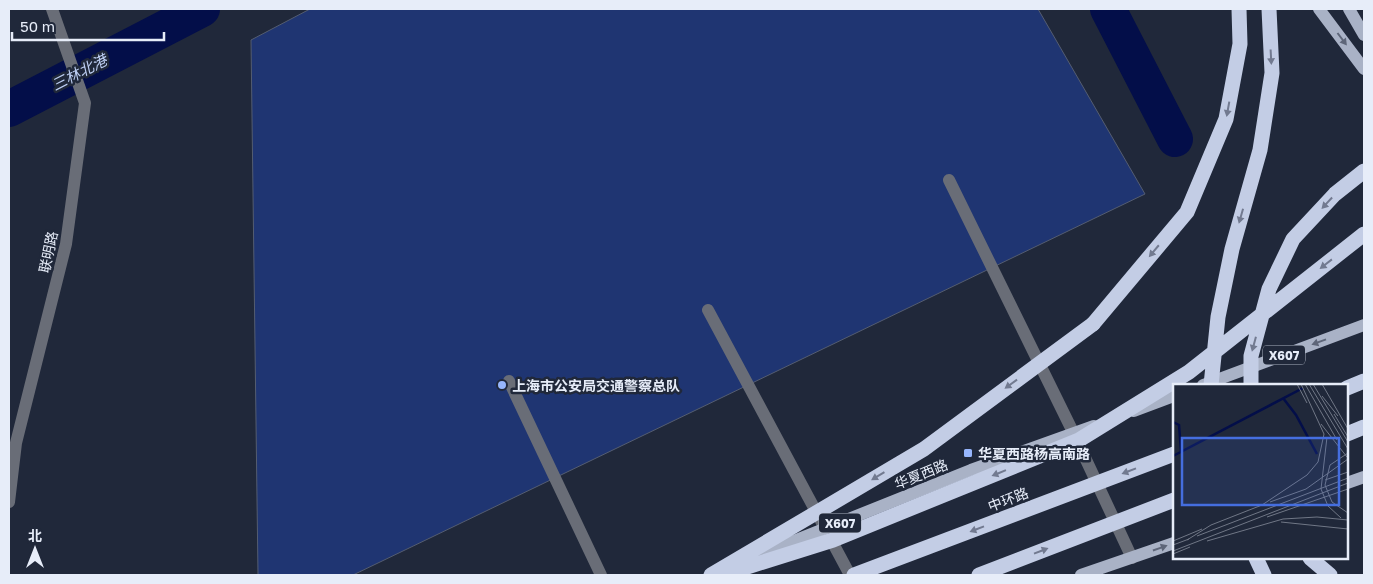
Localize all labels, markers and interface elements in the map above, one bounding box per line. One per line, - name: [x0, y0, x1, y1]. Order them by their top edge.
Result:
- scale bar: [12, 10, 165, 42]
- text: 50 m: [20, 17, 55, 35]
- one-way arrow: [1336, 32, 1347, 45]
- water label: 三林北港: [48, 49, 112, 94]
- one-way arrow: [1268, 50, 1276, 66]
- one-way arrow: [1224, 101, 1232, 117]
- one-way arrow: [1321, 196, 1333, 208]
- one-way arrow: [1237, 209, 1245, 224]
- street label: 联明路: [35, 230, 61, 274]
- one-way arrow: [1148, 245, 1160, 257]
- one-way arrow: [1320, 258, 1333, 269]
- one-way arrow: [1250, 337, 1258, 352]
- one-way arrow: [1311, 339, 1326, 346]
- road number: X607: [1263, 346, 1305, 364]
- place label: 上海市公安局交通警察总队: [512, 377, 680, 394]
- marker: 上海市公安局交通警察总队: [496, 379, 508, 391]
- one-way arrow: [1005, 379, 1018, 390]
- inset map: [1173, 384, 1348, 559]
- place label: 华夏西路杨高南路: [978, 445, 1090, 462]
- marker: 华夏西路杨高南路: [962, 447, 974, 459]
- street label: 华夏西路: [892, 456, 950, 492]
- one-way arrow: [1121, 468, 1136, 475]
- one-way arrow: [992, 469, 1006, 477]
- one-way arrow: [871, 472, 884, 481]
- street label: 中环路: [985, 484, 1031, 514]
- road number: X607: [819, 514, 861, 532]
- north arrow: [10, 524, 60, 574]
- one-way arrow: [969, 526, 984, 533]
- text: 北: [28, 527, 42, 544]
- one-way arrow: [1153, 544, 1168, 552]
- one-way arrow: [1034, 547, 1048, 555]

